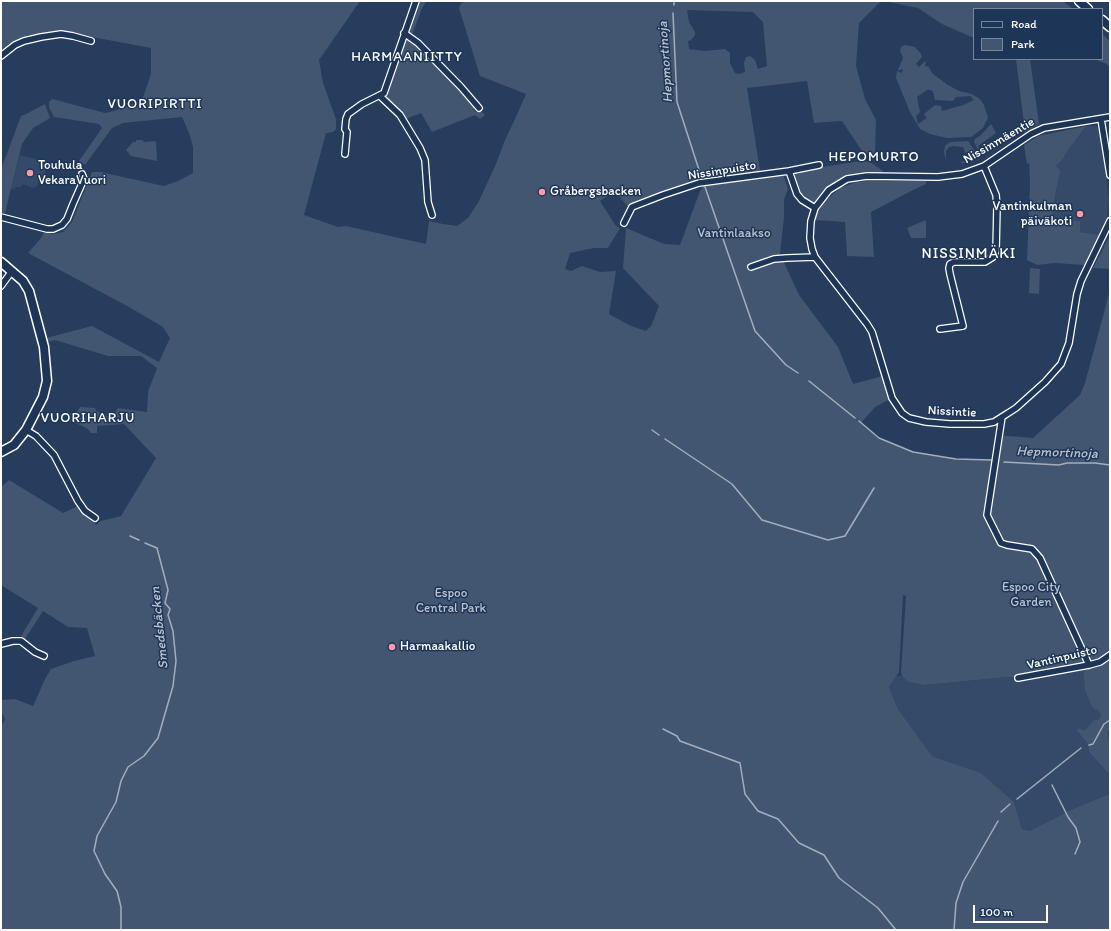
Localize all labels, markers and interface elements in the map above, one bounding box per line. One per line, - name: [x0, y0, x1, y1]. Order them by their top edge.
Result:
- legend: [973, 8, 1103, 60]
- text: Road: [1011, 17, 1037, 31]
- water label: Hepmortinoja: [655, 21, 677, 103]
- text: Park: [1011, 37, 1035, 51]
- district label: HARMAANIITTY: [352, 49, 462, 65]
- district label: VUORIPIRTTI: [108, 96, 202, 112]
- street label: Nissinmäentie: [961, 114, 1037, 168]
- district label: HEPOMURTO: [828, 149, 920, 165]
- place label: Touhula VekaraVuori: [38, 158, 106, 189]
- street label: Nissinpuisto: [687, 158, 757, 184]
- marker: Touhula VekaraVuori: [25, 168, 35, 178]
- place label: Gråbergsbacken: [550, 184, 641, 200]
- marker: Gråbergsbacken: [537, 187, 547, 197]
- place label: Vantinkulman päiväkoti: [993, 199, 1072, 230]
- marker: Vantinkulman päiväkoti: [1075, 209, 1085, 219]
- park label: Vantinlaakso: [697, 226, 771, 242]
- district label: NISSINMÄKI: [922, 245, 1016, 263]
- street label: Nissintie: [927, 403, 977, 421]
- district label: VUORIHARJU: [41, 410, 135, 426]
- water label: Hepmortinoja: [1016, 443, 1098, 463]
- park label: Espoo City Garden: [1002, 580, 1060, 611]
- water label: Smedsbäcken: [147, 586, 173, 670]
- park label: Espoo Central Park: [416, 586, 486, 617]
- place label: Harmaakallio: [400, 639, 475, 655]
- marker: Harmaakallio: [387, 642, 397, 652]
- street label: Vantinpuisto: [1025, 642, 1099, 674]
- scale bar: [975, 897, 1050, 923]
- text: 100 m: [980, 905, 1013, 919]

